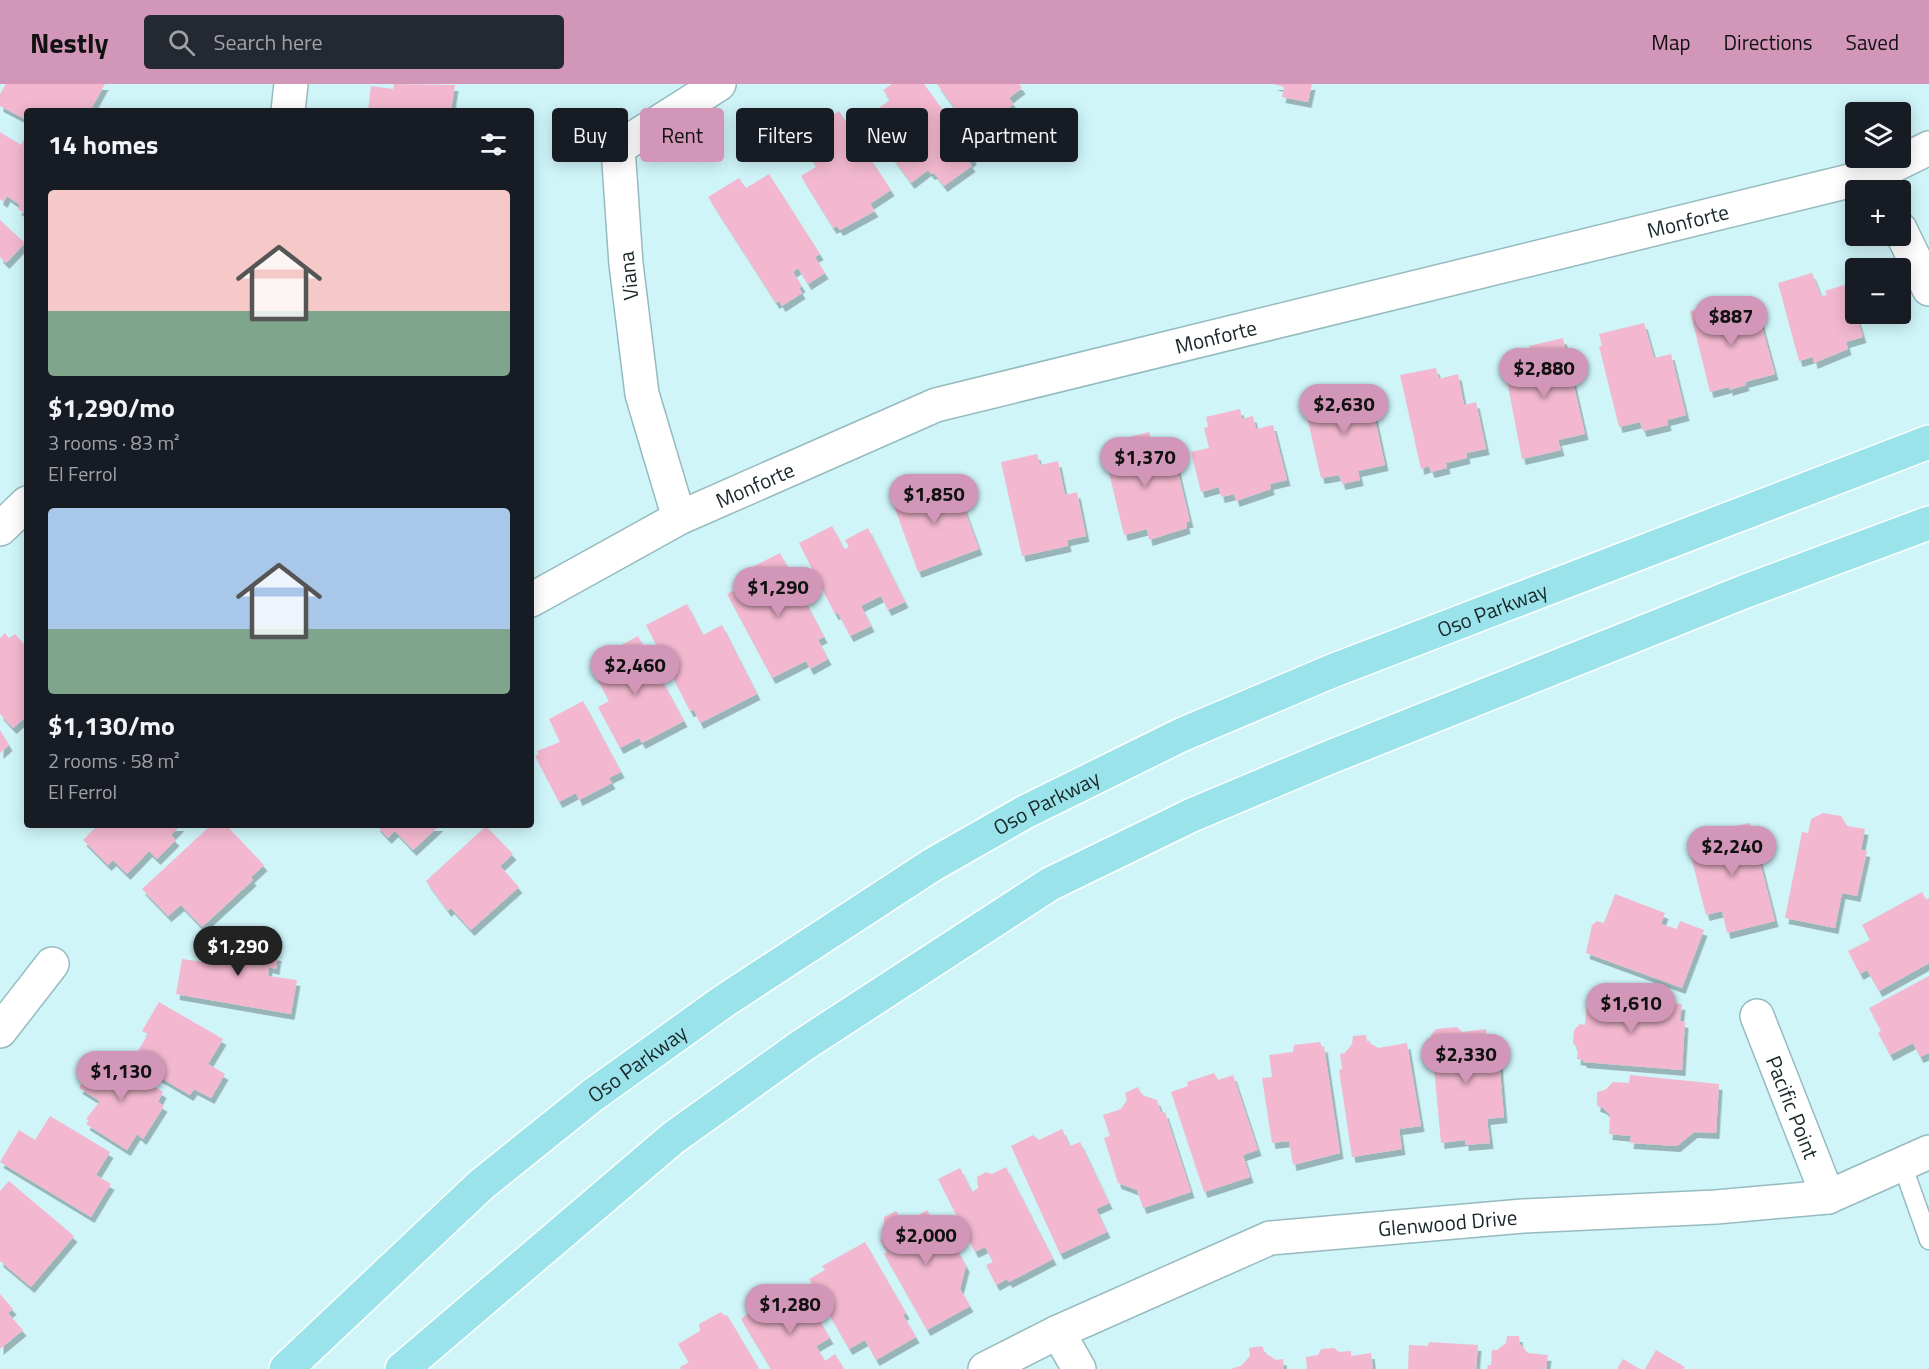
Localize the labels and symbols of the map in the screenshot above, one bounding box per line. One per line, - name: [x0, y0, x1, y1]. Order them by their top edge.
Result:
- street label: Monforte: [1644, 195, 1732, 246]
- street label: Viana: [609, 249, 646, 302]
- pin: $887: [1695, 296, 1767, 347]
- street label: Monforte: [1172, 311, 1260, 362]
- pin: $2,880: [1495, 348, 1593, 399]
- pin: $2,630: [1295, 384, 1393, 435]
- pin: $1,370: [1096, 437, 1194, 488]
- street label: Monforte: [710, 453, 799, 516]
- pin: $1,850: [885, 474, 983, 525]
- pin: $1,290: [729, 567, 827, 618]
- street label: Oso Parkway: [1432, 574, 1552, 645]
- pin: $2,460: [586, 645, 684, 696]
- street label: Oso Parkway: [987, 762, 1105, 843]
- pin: $2,240: [1683, 826, 1781, 877]
- pin: $1,290: [189, 926, 287, 977]
- pin: $1,610: [1582, 983, 1680, 1034]
- street label: Oso Parkway: [581, 1017, 694, 1110]
- pin: $2,330: [1417, 1034, 1515, 1085]
- pin: $1,130: [72, 1051, 170, 1102]
- street label: Pacific Point: [1758, 1051, 1828, 1164]
- street label: Glenwood Drive: [1377, 1201, 1518, 1245]
- pin: $2,000: [877, 1215, 975, 1266]
- pin: $1,280: [741, 1284, 839, 1335]

